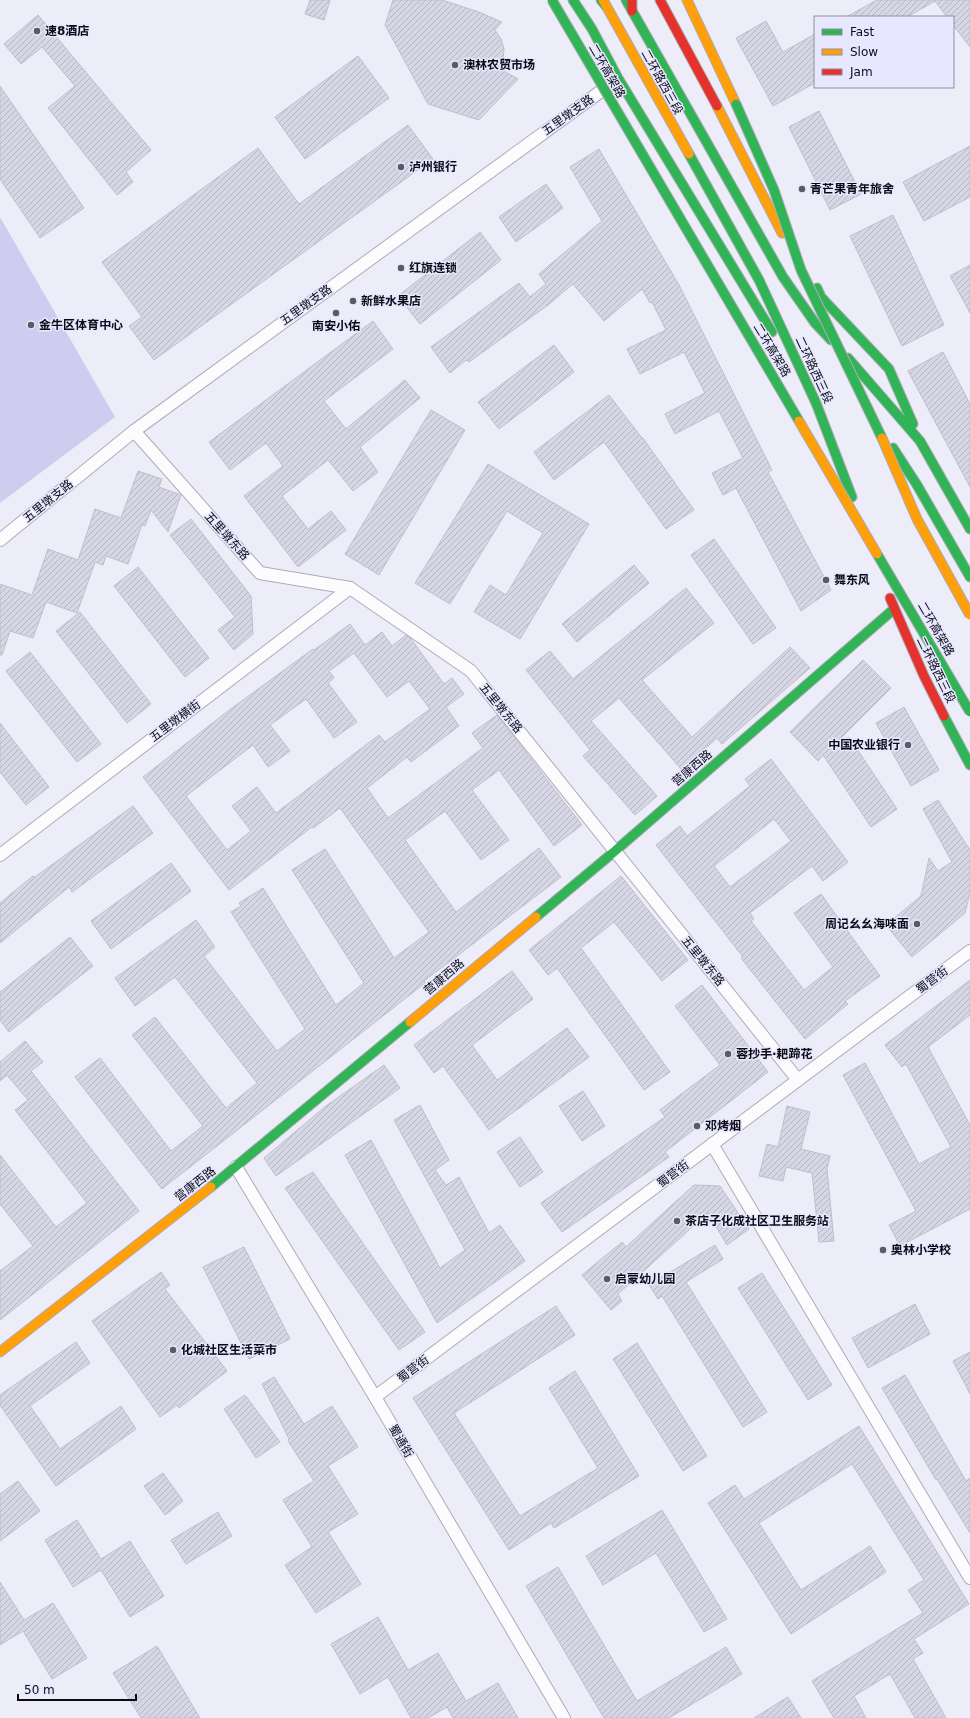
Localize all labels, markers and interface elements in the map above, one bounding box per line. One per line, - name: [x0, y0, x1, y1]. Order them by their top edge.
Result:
- legend: [814, 16, 954, 88]
- place label: 速8酒店: [45, 24, 89, 38]
- text: Fast: [850, 25, 874, 39]
- marker: 速8酒店: [32, 26, 42, 36]
- street label: 二环高架路: [586, 42, 628, 100]
- text: Slow: [850, 45, 878, 59]
- street label: 二环路西三段: [638, 47, 686, 117]
- place label: 澳林农贸市场: [463, 58, 535, 72]
- marker: 澳林农贸市场: [450, 60, 460, 70]
- text: Jam: [849, 65, 873, 79]
- street label: 五里墩支路: [540, 92, 596, 138]
- place label: 泸州银行: [409, 160, 457, 174]
- marker: 泸州银行: [396, 162, 406, 172]
- place label: 青芒果青年旅舍: [810, 182, 894, 196]
- marker: 青芒果青年旅舍: [797, 184, 807, 194]
- place label: 红旗连锁: [409, 261, 457, 275]
- marker: 红旗连锁: [396, 263, 406, 273]
- street label: 五里墩支路: [278, 282, 334, 328]
- place label: 新鲜水果店: [361, 294, 421, 308]
- marker: 新鲜水果店: [348, 296, 358, 306]
- marker: 南安小佑: [331, 308, 341, 318]
- place label: 金牛区体育中心: [39, 318, 123, 332]
- place label: 南安小佑: [312, 319, 360, 333]
- marker: 金牛区体育中心: [26, 320, 36, 330]
- street label: 二环高架路: [751, 321, 793, 379]
- street label: 二环路西三段: [792, 334, 836, 406]
- street label: 五里墩支路: [20, 477, 76, 525]
- street label: 五里墩东路: [202, 509, 252, 563]
- place label: 舞东风: [834, 573, 870, 587]
- marker: 舞东风: [821, 575, 831, 585]
- street label: 二环高架路: [915, 600, 957, 658]
- street label: 二环路西三段: [914, 635, 958, 705]
- street label: 五里墩东路: [477, 680, 525, 736]
- street label: 五里墩横街: [147, 697, 203, 745]
- place label: 中国农业银行: [828, 738, 900, 752]
- marker: 中国农业银行: [903, 740, 913, 750]
- street label: 营康西路: [669, 747, 715, 789]
- place label: 周记幺幺海味面: [825, 917, 909, 931]
- marker: 周记幺幺海味面: [912, 919, 922, 929]
- street label: 五里墩东路: [679, 933, 727, 989]
- street label: 营康西路: [421, 956, 467, 998]
- street label: 蜀营街: [913, 964, 951, 996]
- place label: 蓉抄手·耙蹄花: [736, 1047, 813, 1061]
- marker: 蓉抄手·耙蹄花: [723, 1049, 733, 1059]
- place label: 邓烤烟: [705, 1119, 741, 1133]
- marker: 邓烤烟: [692, 1121, 702, 1131]
- street label: 蜀营街: [654, 1158, 692, 1190]
- street label: 营康西路: [172, 1164, 218, 1204]
- place label: 茶店子化成社区卫生服务站: [685, 1214, 829, 1228]
- marker: 茶店子化成社区卫生服务站: [672, 1216, 682, 1226]
- place label: 奥林小学校: [891, 1243, 951, 1257]
- marker: 奥林小学校: [878, 1245, 888, 1255]
- place label: 启蒙幼儿园: [615, 1272, 675, 1286]
- marker: 启蒙幼儿园: [602, 1274, 612, 1284]
- place label: 化城社区生活菜市: [181, 1343, 277, 1357]
- marker: 化城社区生活菜市: [168, 1345, 178, 1355]
- street label: 蜀营街: [394, 1353, 432, 1385]
- street label: 蜀通街: [386, 1422, 416, 1460]
- scale bar: [18, 1676, 136, 1702]
- text: 50 m: [24, 1683, 55, 1697]

